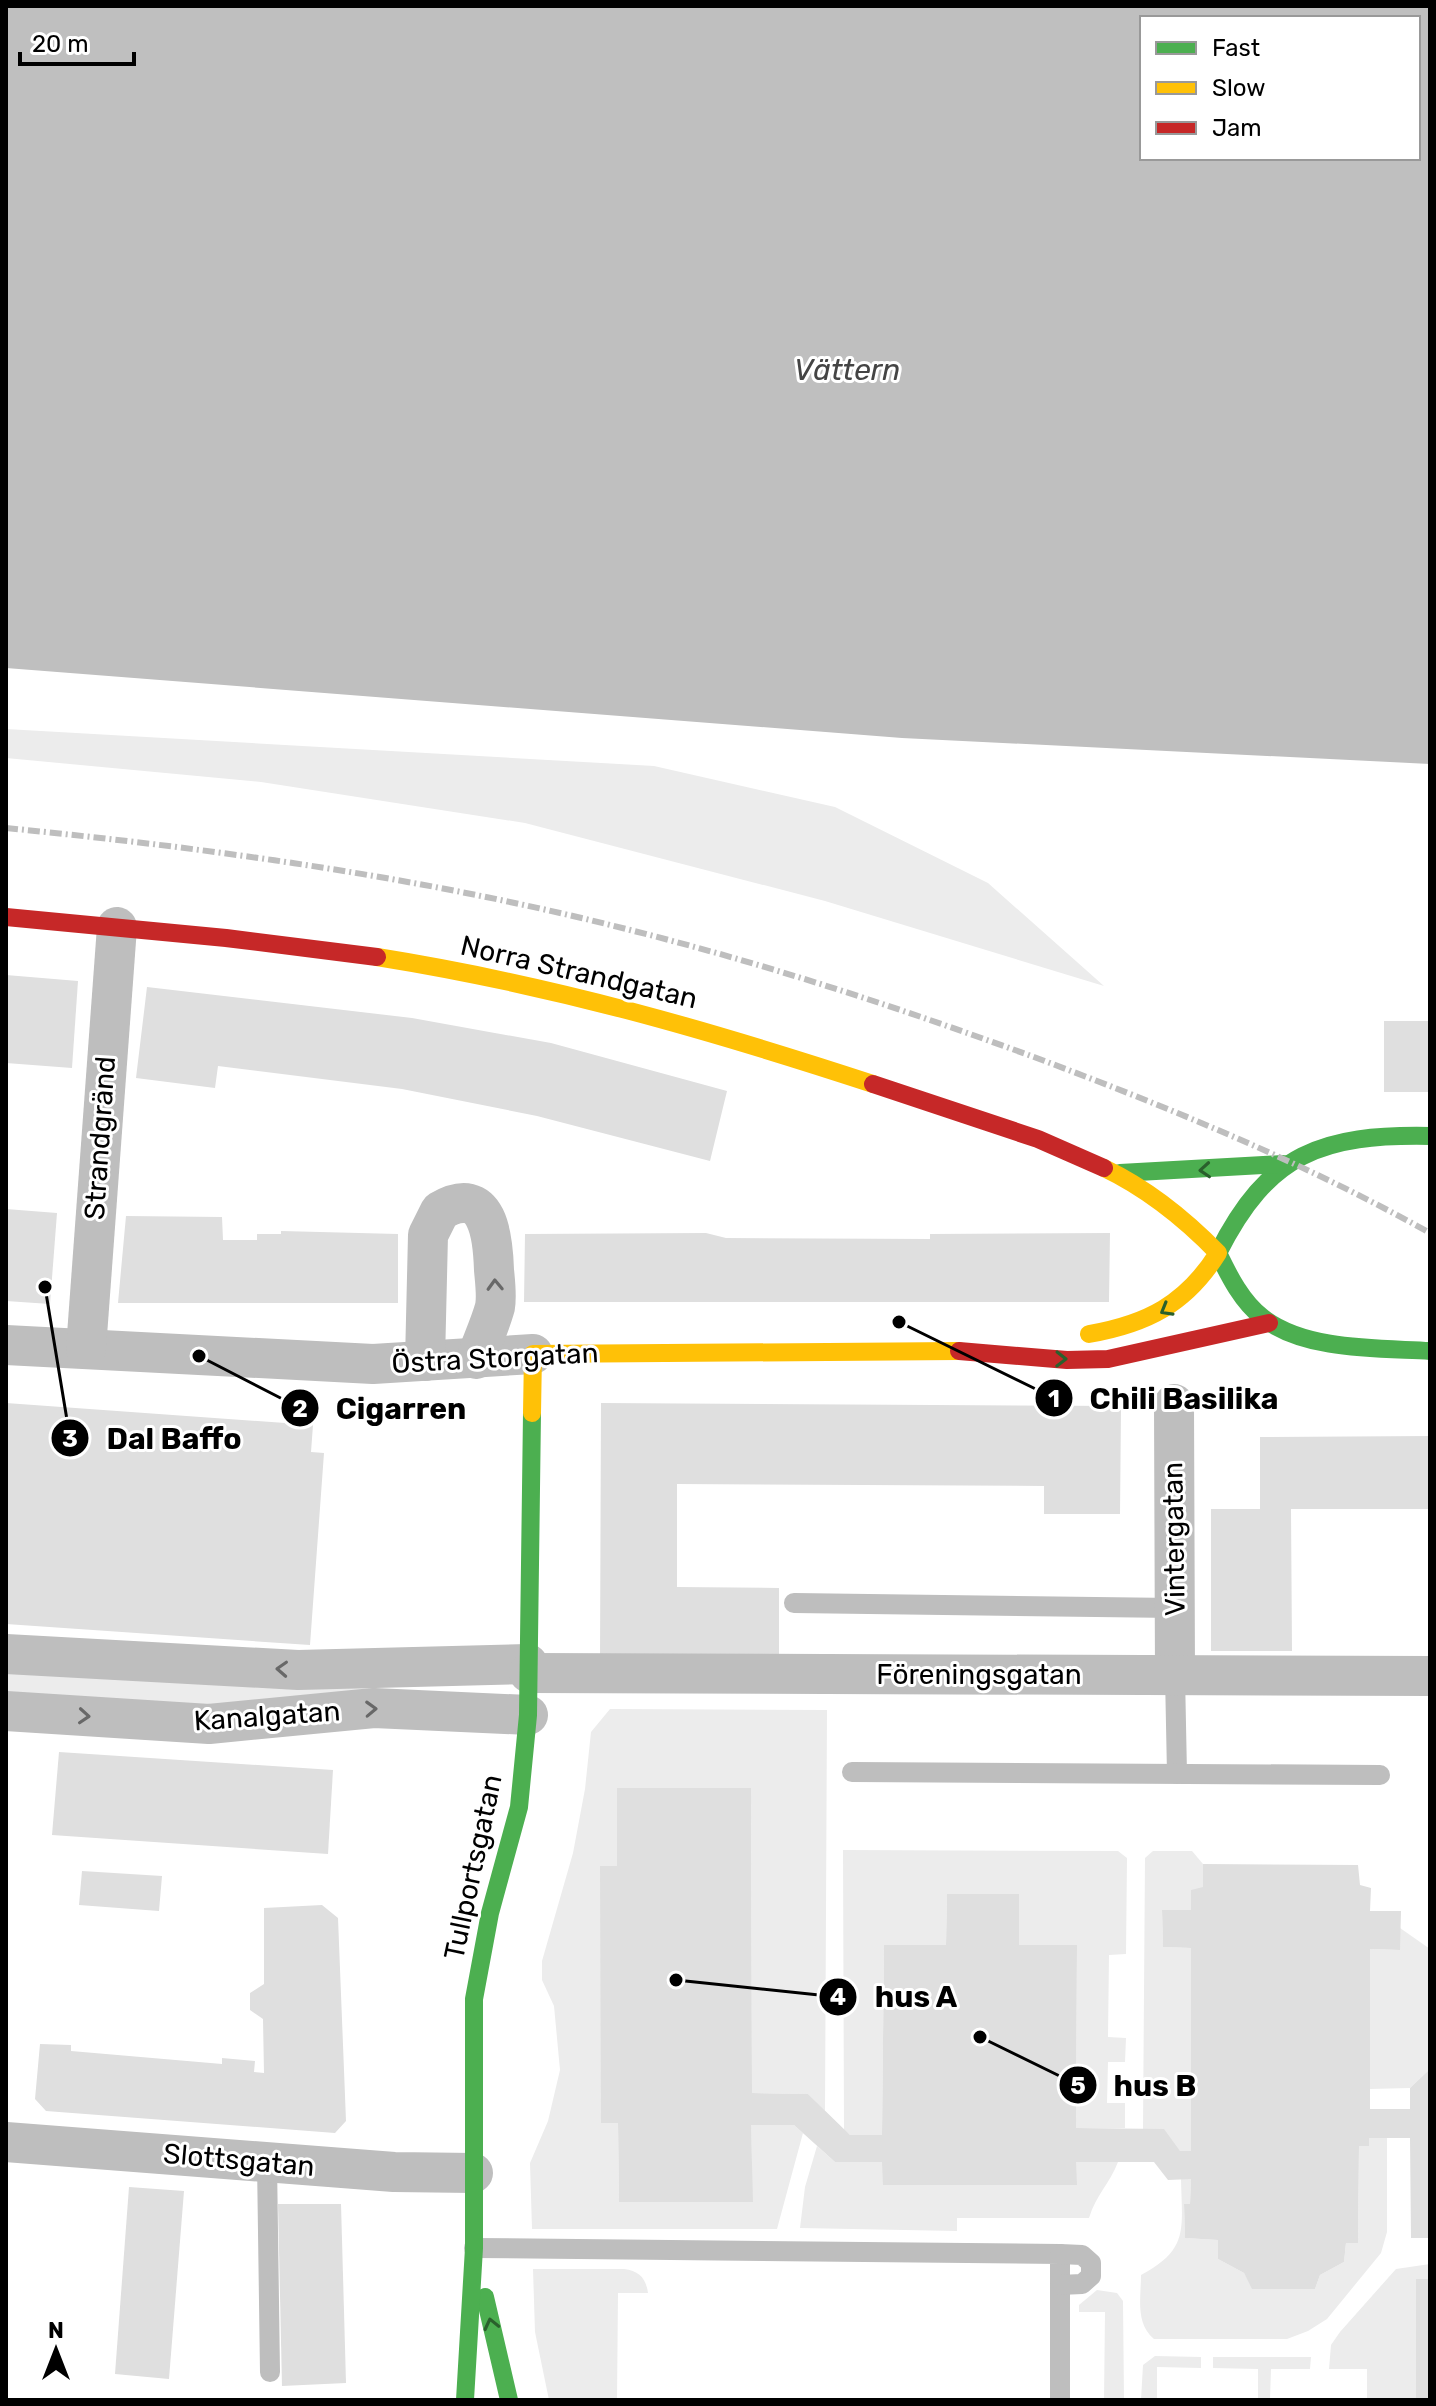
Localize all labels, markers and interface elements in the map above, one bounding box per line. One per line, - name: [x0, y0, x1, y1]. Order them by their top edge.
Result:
- scale bar: [20, 16, 134, 66]
- legend: [1140, 16, 1420, 160]
- text: 20 m: [32, 30, 89, 58]
- text: Fast: [1212, 34, 1260, 62]
- text: Slow: [1212, 74, 1265, 102]
- text: Jam: [1212, 114, 1262, 142]
- water label: Vättern: [794, 352, 900, 388]
- street label: Norra Strandgatan: [457, 929, 701, 1015]
- street label: Strandgränd: [78, 1055, 122, 1221]
- one-way arrow: [1198, 1161, 1211, 1178]
- one-way arrow: [486, 1278, 503, 1291]
- one-way arrow: [1160, 1300, 1175, 1316]
- street label: Östra Storgatan: [391, 1336, 599, 1380]
- one-way arrow: [1055, 1350, 1068, 1368]
- callout: Chili Basilika: [1034, 1371, 1295, 1425]
- callout: Cigarren: [280, 1381, 483, 1435]
- text: Chili Basilika: [1090, 1381, 1278, 1417]
- text: 1: [1048, 1385, 1060, 1413]
- text: Cigarren: [336, 1391, 466, 1427]
- text: 2: [292, 1395, 308, 1423]
- callout: Dal Baffo: [50, 1411, 258, 1465]
- text: Dal Baffo: [106, 1421, 242, 1457]
- text: 3: [62, 1425, 78, 1453]
- street label: Vintergatan: [1156, 1462, 1192, 1616]
- street label: Föreningsgatan: [876, 1658, 1082, 1691]
- one-way arrow: [275, 1661, 288, 1678]
- street label: Kanalgatan: [193, 1694, 341, 1738]
- one-way arrow: [365, 1700, 378, 1717]
- one-way arrow: [78, 1707, 91, 1724]
- street label: Tullportsgatan: [437, 1771, 509, 1963]
- callout: hus A: [818, 1970, 973, 2024]
- text: hus A: [875, 1979, 958, 2015]
- text: 4: [830, 1983, 846, 2011]
- callout: hus B: [1058, 2058, 1213, 2112]
- text: hus B: [1114, 2068, 1196, 2104]
- text: 5: [1070, 2072, 1086, 2100]
- street label: Slottsgatan: [162, 2137, 316, 2183]
- north arrow: [16, 2310, 96, 2390]
- text: N: [48, 2317, 64, 2344]
- one-way arrow: [483, 2318, 500, 2332]

